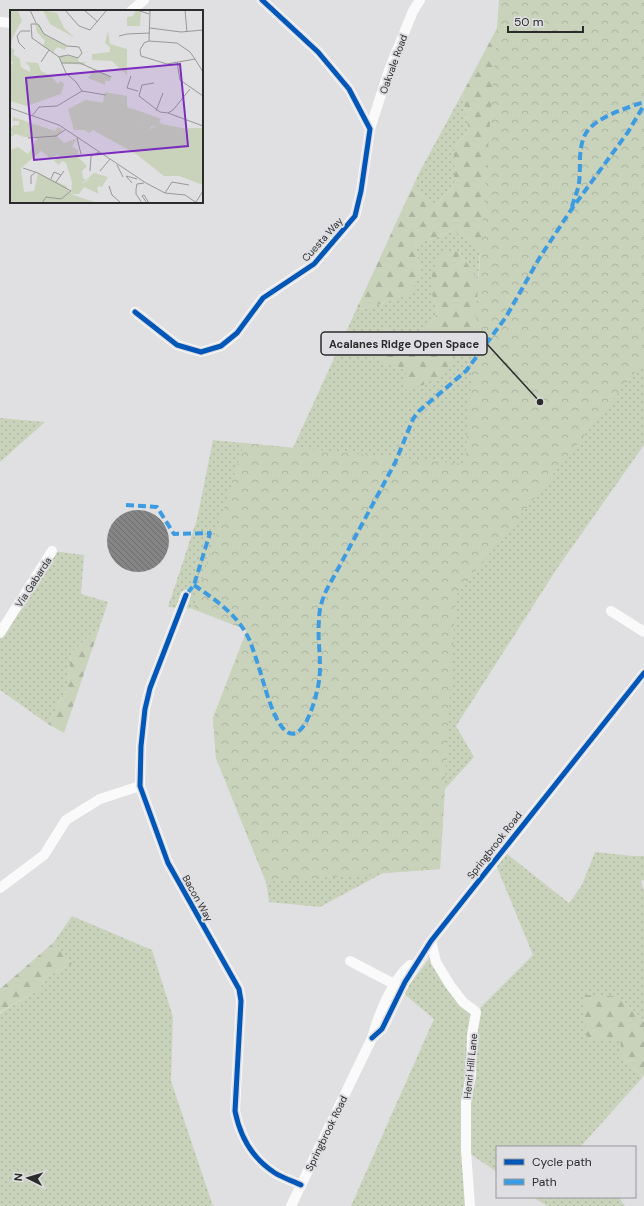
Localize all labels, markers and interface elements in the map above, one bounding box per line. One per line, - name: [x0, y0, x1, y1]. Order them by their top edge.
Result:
- scale bar: [508, 8, 583, 34]
- inset map: [10, 10, 203, 203]
- text: 50 m: [514, 14, 543, 30]
- street label: Oakvale Road: [377, 33, 410, 96]
- street label: Cuesta Way: [299, 214, 346, 264]
- callout: Acalanes Ridge Open Space: [321, 332, 487, 355]
- text: Acalanes Ridge Open Space: [329, 337, 479, 351]
- street label: Via Gabarda: [12, 555, 54, 610]
- street label: Springbrook Road: [464, 809, 525, 882]
- street label: Bacon Way: [179, 873, 216, 924]
- street label: Henri Hill Lane: [461, 1033, 480, 1099]
- street label: Springbrook Road: [303, 1093, 350, 1173]
- legend: [496, 1146, 636, 1198]
- text: Cycle path: [532, 1154, 592, 1170]
- north arrow: [8, 1158, 48, 1198]
- text: N: [11, 1173, 25, 1182]
- text: Path: [532, 1174, 557, 1190]

